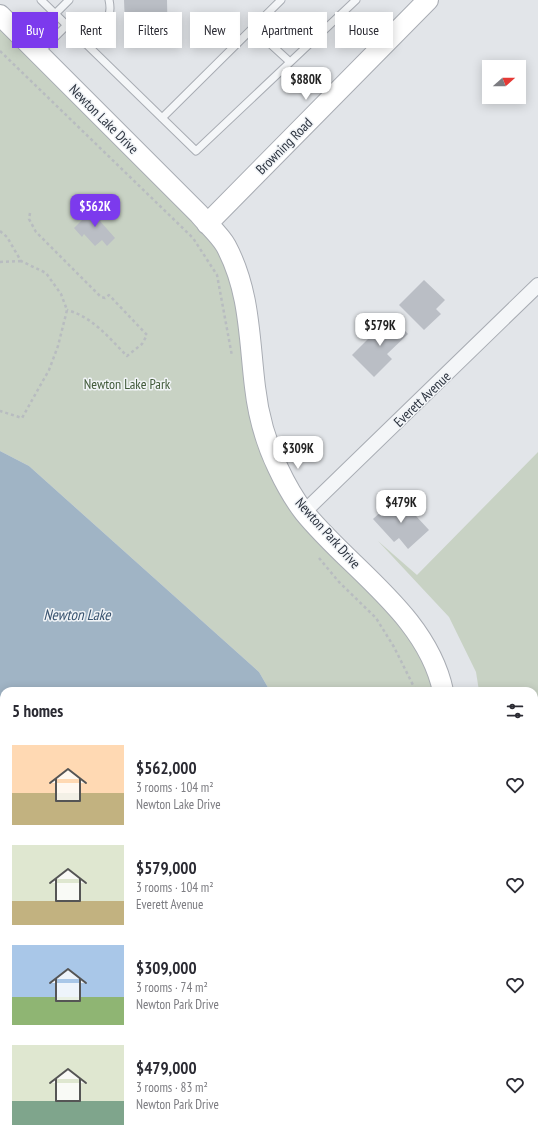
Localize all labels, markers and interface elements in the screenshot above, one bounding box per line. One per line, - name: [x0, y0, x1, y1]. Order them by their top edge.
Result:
- chip: Buy: [12, 12, 58, 48]
- chip: Rent: [66, 12, 116, 48]
- chip: Filters: [124, 12, 182, 48]
- chip: New: [190, 12, 240, 48]
- chip: Apartment: [248, 12, 327, 48]
- chip: House: [335, 12, 393, 48]
- north arrow: [482, 60, 526, 104]
- map controls: [482, 60, 526, 104]
- pin: $880K: [278, 67, 334, 101]
- text: $880K: [290, 71, 322, 88]
- street label: Newton Lake Drive: [65, 80, 143, 158]
- street label: Browning Road: [252, 114, 316, 178]
- pin: $562K: [67, 194, 123, 228]
- text: $562K: [79, 198, 111, 215]
- pin: $579K: [352, 313, 408, 347]
- text: $579K: [364, 317, 396, 334]
- street label: Everett Avenue: [390, 367, 454, 431]
- park label: Newton Lake Park: [84, 375, 171, 393]
- pin: $309K: [270, 436, 326, 470]
- text: $309K: [282, 440, 314, 457]
- pin: $479K: [373, 490, 429, 524]
- street label: Newton Park Drive: [291, 494, 365, 572]
- text: $479K: [385, 494, 417, 511]
- water label: Newton Lake: [43, 605, 111, 624]
- text: 5 homes: [12, 700, 63, 722]
- icon: filters: [504, 700, 526, 722]
- text: $562,000: [136, 757, 197, 779]
- icon: home: [44, 761, 92, 809]
- icon: heart: [504, 774, 526, 796]
- text: 3 rooms · 104 m²: [136, 779, 214, 796]
- text: Newton Lake Drive: [136, 796, 221, 813]
- text: $579,000: [136, 857, 197, 879]
- icon: home: [44, 861, 92, 909]
- icon: heart: [504, 874, 526, 896]
- text: 3 rooms · 104 m²: [136, 879, 214, 896]
- text: Everett Avenue: [136, 896, 203, 913]
- text: $309,000: [136, 957, 197, 979]
- icon: home: [44, 961, 92, 1009]
- icon: heart: [504, 974, 526, 996]
- text: 3 rooms · 74 m²: [136, 979, 208, 996]
- text: Newton Park Drive: [136, 996, 219, 1013]
- text: $479,000: [136, 1057, 197, 1079]
- icon: home: [44, 1061, 92, 1109]
- icon: heart: [504, 1074, 526, 1096]
- text: 3 rooms · 83 m²: [136, 1079, 208, 1096]
- text: Newton Park Drive: [136, 1096, 219, 1113]

